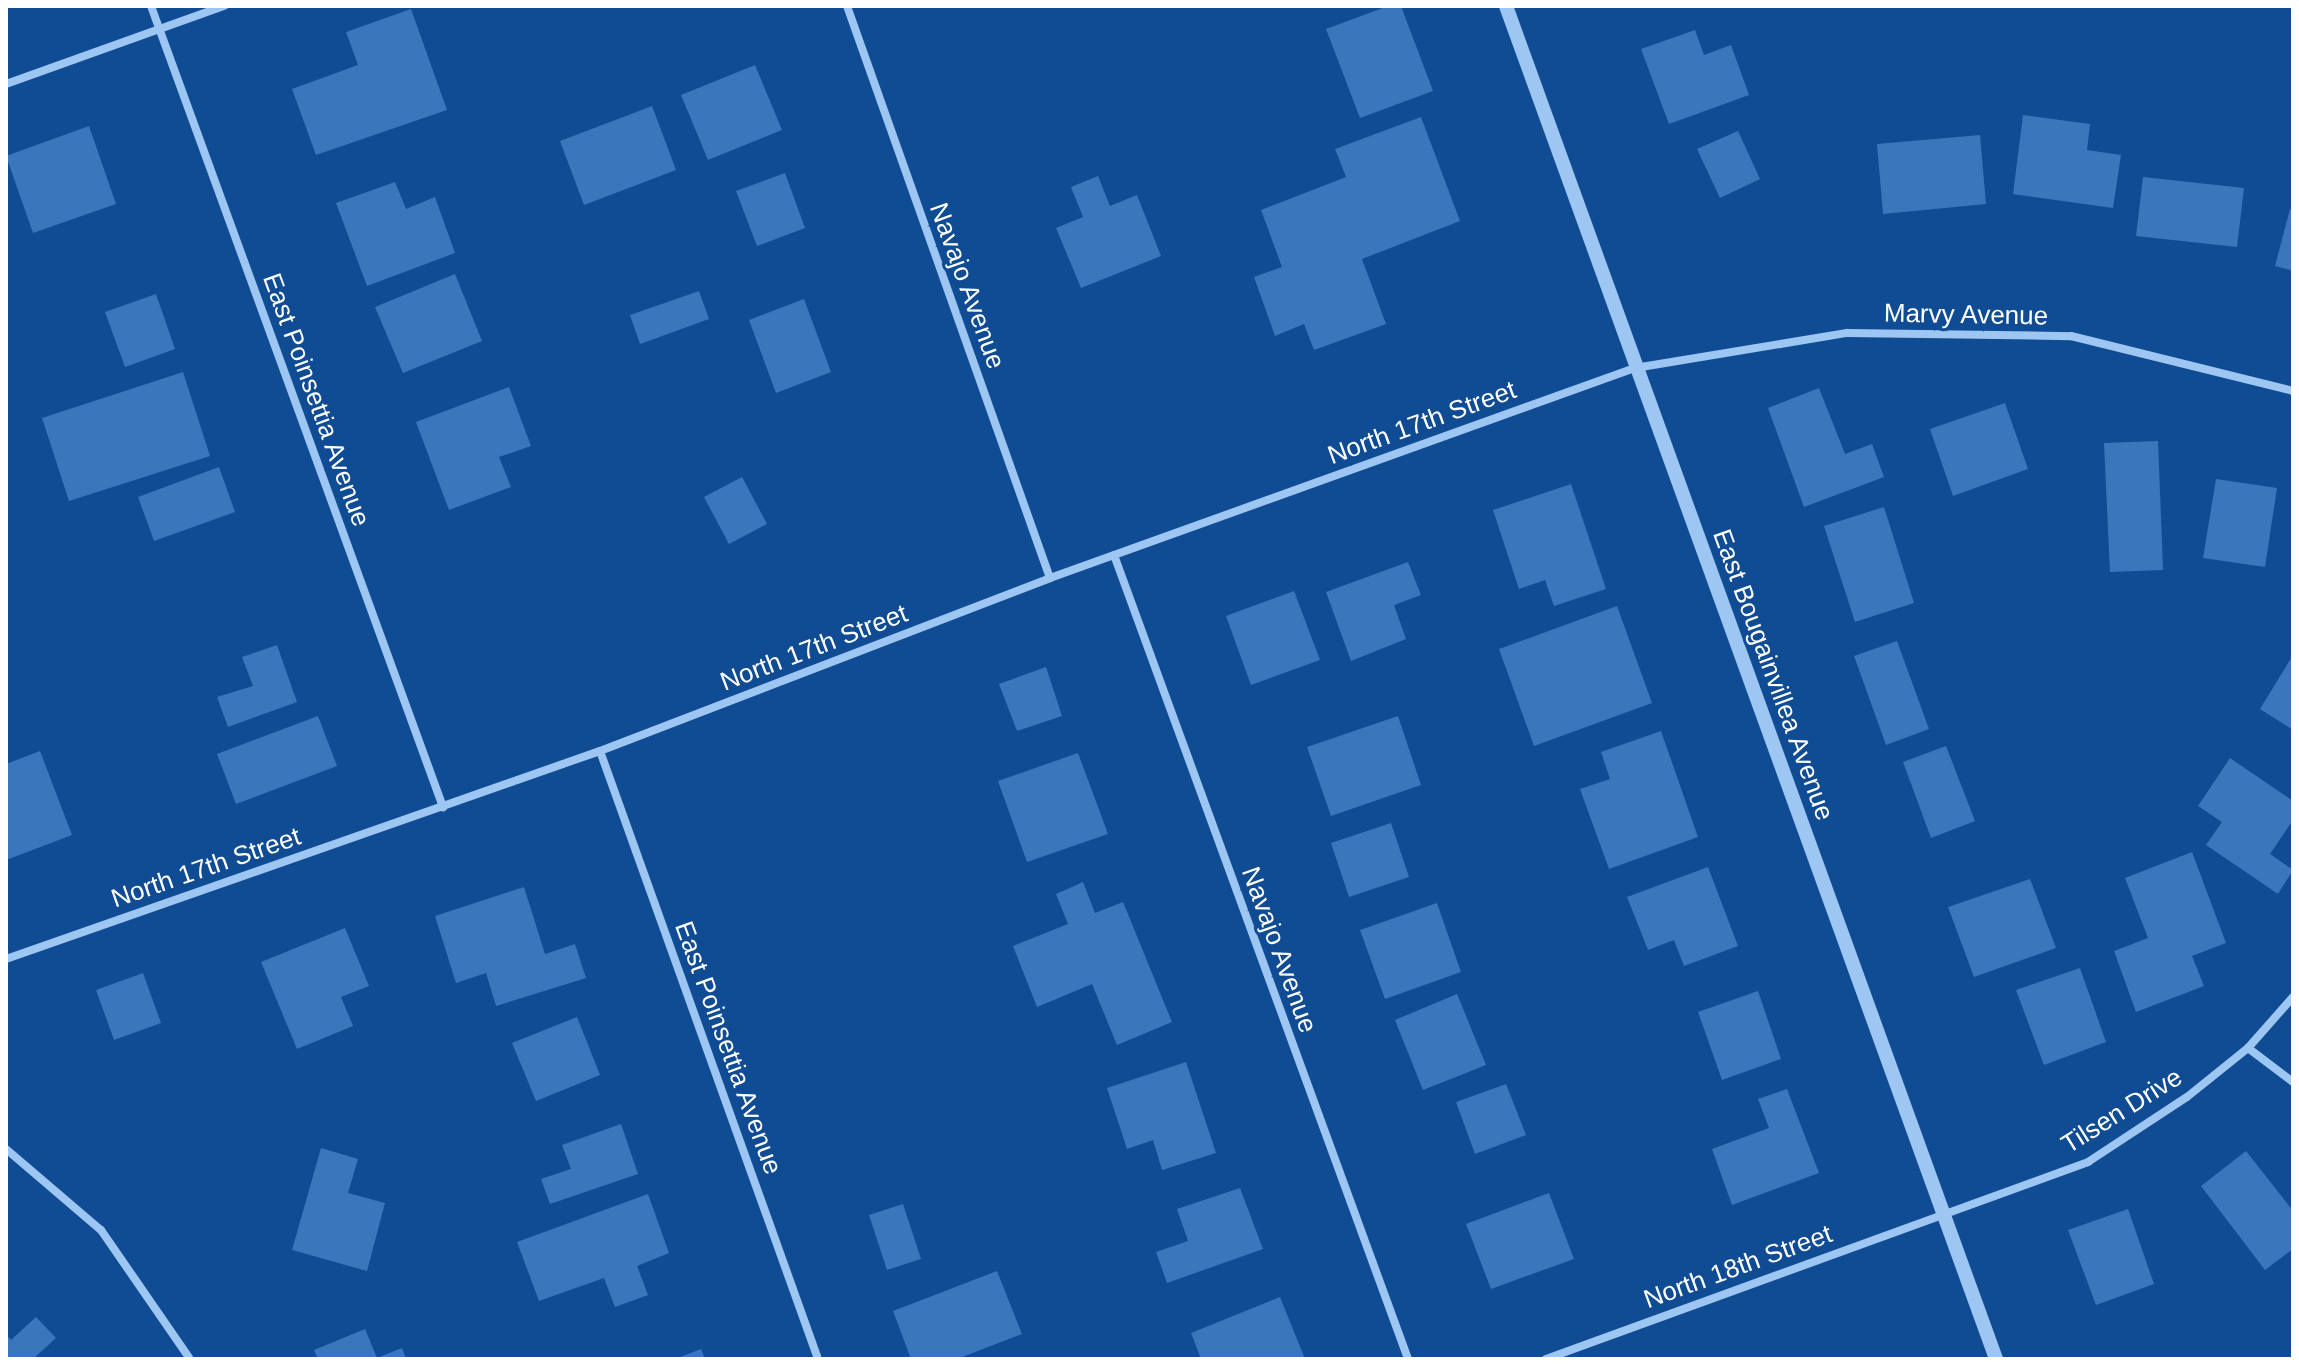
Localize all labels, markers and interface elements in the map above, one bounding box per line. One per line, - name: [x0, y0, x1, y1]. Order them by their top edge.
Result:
- street label: Navajo Avenue: [922, 198, 1012, 374]
- street label: East Poinsettia Avenue: [255, 269, 377, 531]
- street label: Marvy Avenue: [1883, 298, 2049, 332]
- street label: North 17th Street: [1324, 374, 1520, 472]
- street label: East Bougainvillea Avenue: [1706, 525, 1840, 825]
- street label: North 17th Street: [716, 598, 912, 698]
- street label: North 17th Street: [107, 821, 305, 915]
- street label: Navajo Avenue: [1234, 862, 1324, 1038]
- street label: East Poinsettia Avenue: [667, 917, 789, 1179]
- street label: Tilsen Drive: [2056, 1062, 2188, 1160]
- street label: North 18th Street: [1640, 1218, 1836, 1316]

